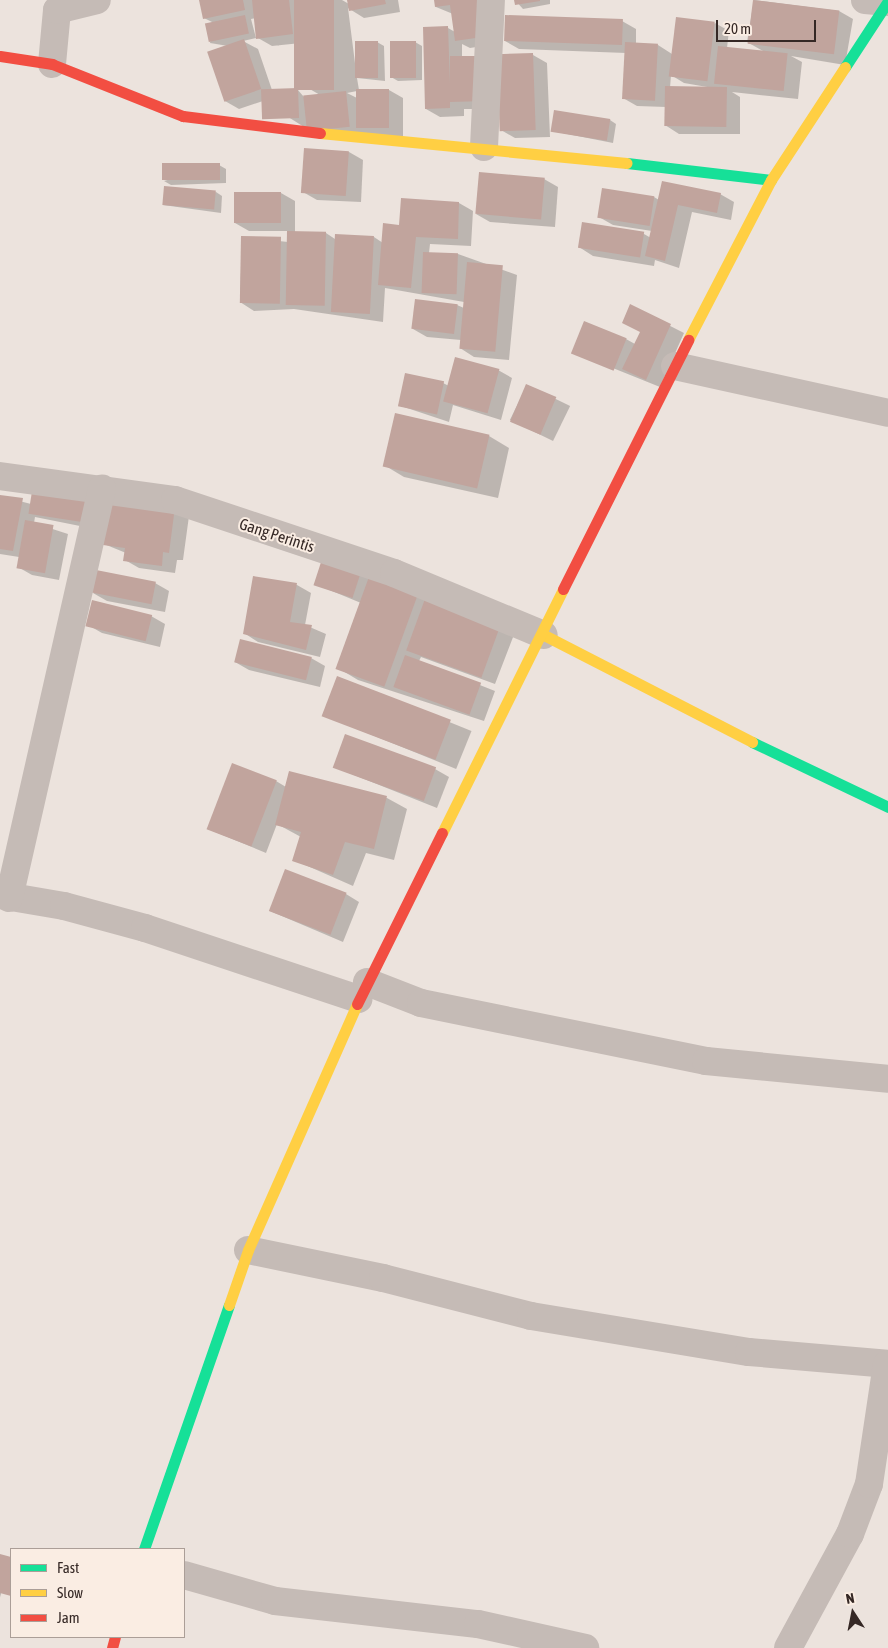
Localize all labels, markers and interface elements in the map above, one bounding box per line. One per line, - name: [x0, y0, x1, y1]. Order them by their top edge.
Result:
- scale bar: [718, 10, 818, 42]
- text: 20 m: [724, 20, 751, 37]
- street label: Gang Perintis: [237, 514, 317, 556]
- legend: [10, 1548, 185, 1638]
- text: Fast: [57, 1559, 79, 1576]
- text: Slow: [57, 1584, 83, 1601]
- north arrow: [828, 1588, 878, 1638]
- text: N: [845, 1590, 856, 1607]
- text: Jam: [57, 1609, 80, 1626]

